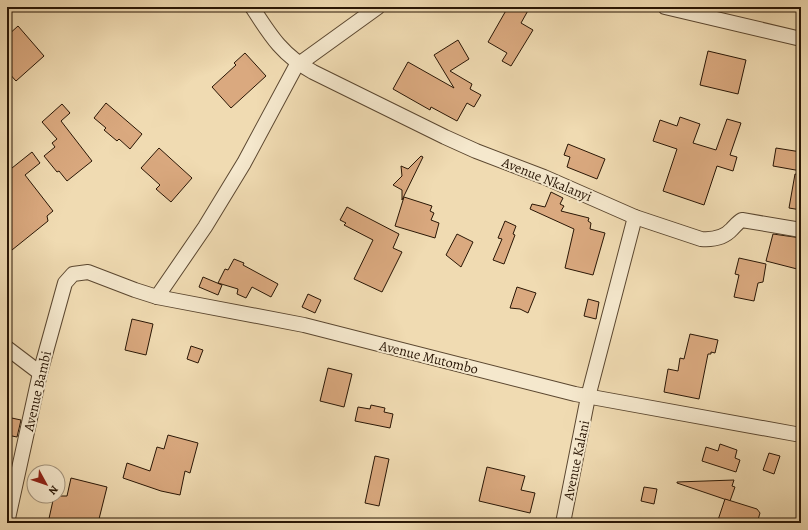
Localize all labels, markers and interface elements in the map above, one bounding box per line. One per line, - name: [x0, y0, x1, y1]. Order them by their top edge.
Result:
- street label: Avenue Nkalanyi: [498, 152, 595, 206]
- street label: Avenue Mutombo: [377, 336, 480, 379]
- street label: Avenue Bambi: [19, 349, 56, 434]
- street label: Avenue Kalani: [559, 418, 594, 503]
- north arrow: [26, 464, 66, 504]
- text: N: [45, 482, 62, 498]

